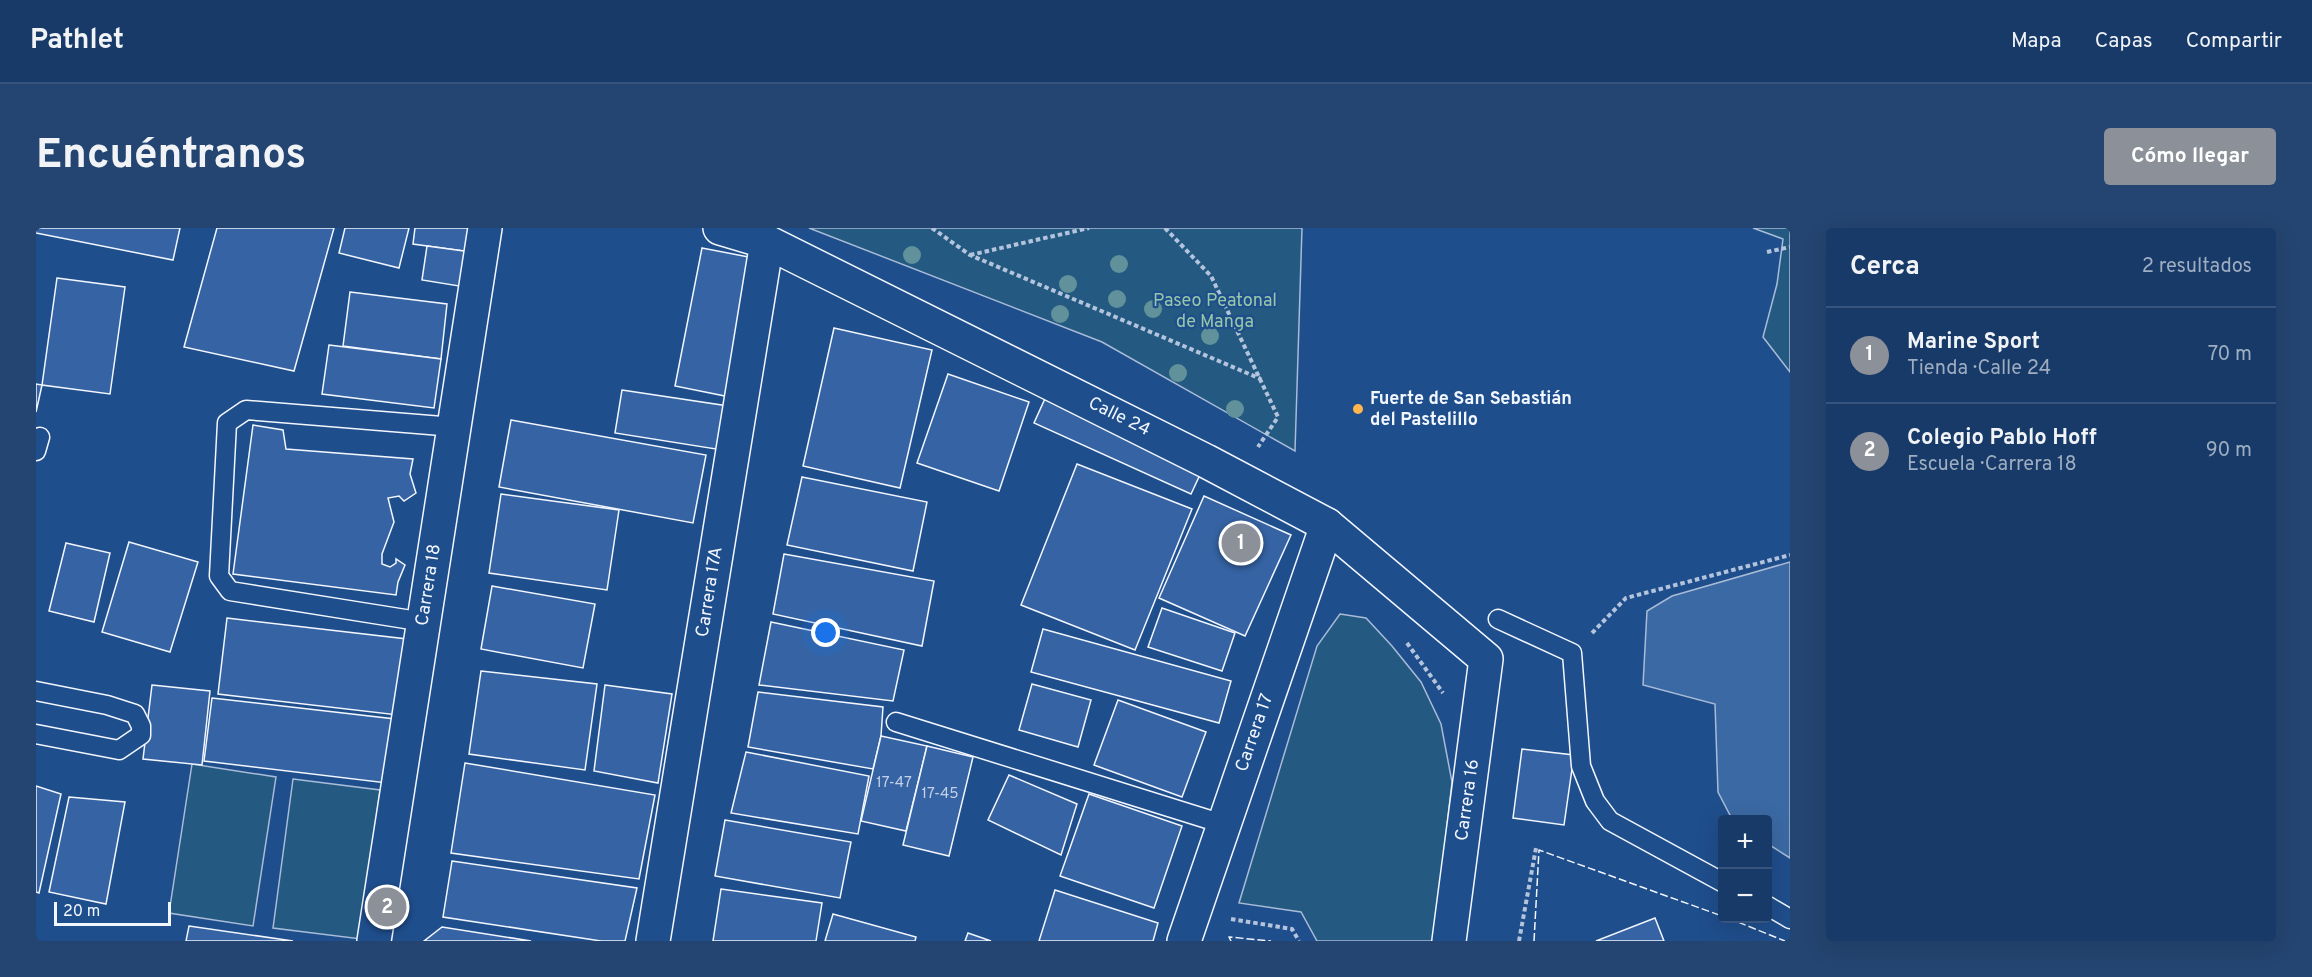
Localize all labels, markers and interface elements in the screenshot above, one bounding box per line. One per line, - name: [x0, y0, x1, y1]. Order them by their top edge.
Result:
- text: Pathlet: [30, 23, 124, 59]
- text: Mapa: [2011, 28, 2062, 55]
- text: Capas: [2095, 28, 2153, 55]
- text: Compartir: [2186, 28, 2282, 55]
- button: Cómo llegar: [2104, 128, 2276, 185]
- text: Encuéntranos: [36, 130, 306, 183]
- text: Cerca: [1850, 251, 1920, 284]
- text: 2 resultados: [2142, 254, 2252, 280]
- park label: Paseo Peatonal de Manga: [1153, 290, 1277, 334]
- text: Marine Sport: [1907, 329, 2040, 356]
- text: 1: [1866, 342, 1874, 368]
- text: 70 m: [2208, 342, 2252, 368]
- text: Tienda · Calle 24: [1907, 356, 2051, 382]
- place label: Fuerte de San Sebastián del Pastelillo: [1370, 388, 1572, 432]
- street label: Calle 24: [1084, 392, 1154, 442]
- marker: Fuerte de San Sebastián del Pastelillo: [1351, 402, 1365, 416]
- text: Colegio Pablo Hoff: [1907, 425, 2097, 452]
- text: 2: [1863, 438, 1876, 464]
- text: 90 m: [2206, 438, 2252, 464]
- text: Escuela · Carrera 18: [1907, 452, 2077, 478]
- pin: 1: [1222, 520, 1260, 566]
- street label: Carrera 18: [411, 542, 447, 628]
- street label: Carrera 17A: [692, 545, 728, 639]
- your location: [811, 618, 840, 647]
- street label: Carrera 17: [1231, 691, 1279, 775]
- street label: Carrera 16: [1451, 758, 1485, 842]
- house number: 17-47: [876, 774, 912, 793]
- house number: 17-45: [921, 785, 959, 804]
- map controls: [1718, 815, 1772, 923]
- button: +: [1718, 815, 1772, 869]
- button: −: [1718, 869, 1772, 923]
- pin: 2: [368, 884, 406, 930]
- scale bar: [54, 899, 171, 926]
- text: 20 m: [63, 902, 100, 922]

